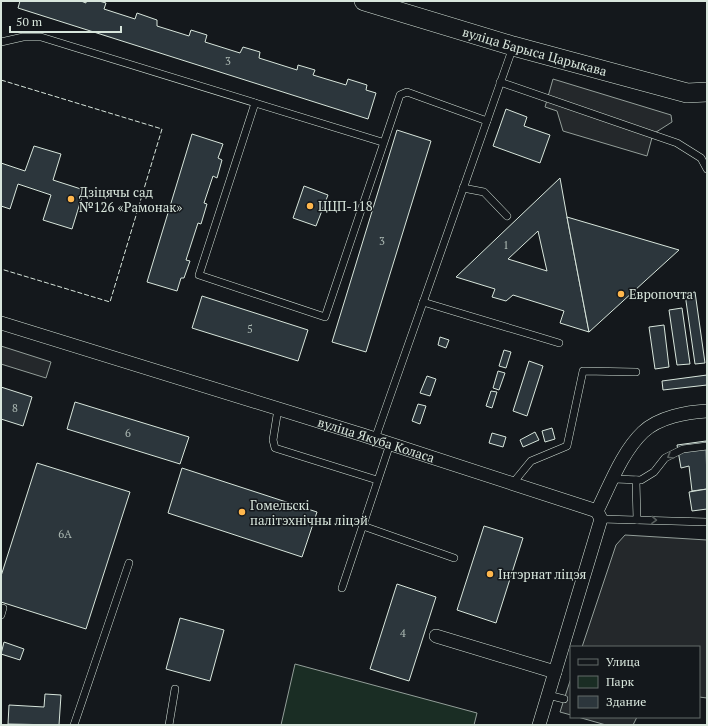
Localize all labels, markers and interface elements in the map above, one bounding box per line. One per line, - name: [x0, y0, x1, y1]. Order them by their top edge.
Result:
- scale bar: [10, 8, 121, 34]
- text: 50 m: [16, 14, 43, 29]
- street label: вуліца Барыса Царыкава: [460, 22, 609, 80]
- house number: 3: [225, 54, 231, 68]
- place label: Дзіцячы сад №126 «Рамонак»: [79, 183, 182, 216]
- marker: Дзіцячы сад №126 «Рамонак»: [66, 194, 76, 204]
- place label: ЦЦП-118: [318, 197, 373, 215]
- marker: ЦЦП-118: [305, 201, 315, 211]
- house number: 3: [379, 234, 385, 248]
- house number: 1: [503, 238, 509, 252]
- place label: Европочта: [629, 285, 694, 303]
- marker: Европочта: [616, 289, 626, 299]
- house number: 5: [247, 322, 253, 336]
- house number: 8: [12, 401, 18, 415]
- street label: вуліца Якуба Коласа: [316, 413, 437, 467]
- house number: 6: [125, 426, 131, 440]
- one-way arrow: [667, 451, 674, 458]
- place label: Гомельскі палітэхнічны ліцэй: [250, 496, 368, 529]
- marker: Гомельскі палітэхнічны ліцэй: [237, 507, 247, 517]
- one-way arrow: [651, 516, 657, 525]
- house number: 6А: [58, 527, 72, 541]
- place label: Інтэрнат ліцэя: [498, 565, 587, 583]
- marker: Інтэрнат ліцэя: [485, 569, 495, 579]
- house number: 4: [400, 626, 406, 640]
- legend: [570, 646, 700, 718]
- text: Улица: [606, 654, 640, 669]
- text: Парк: [606, 674, 634, 689]
- text: Здание: [606, 694, 646, 709]

